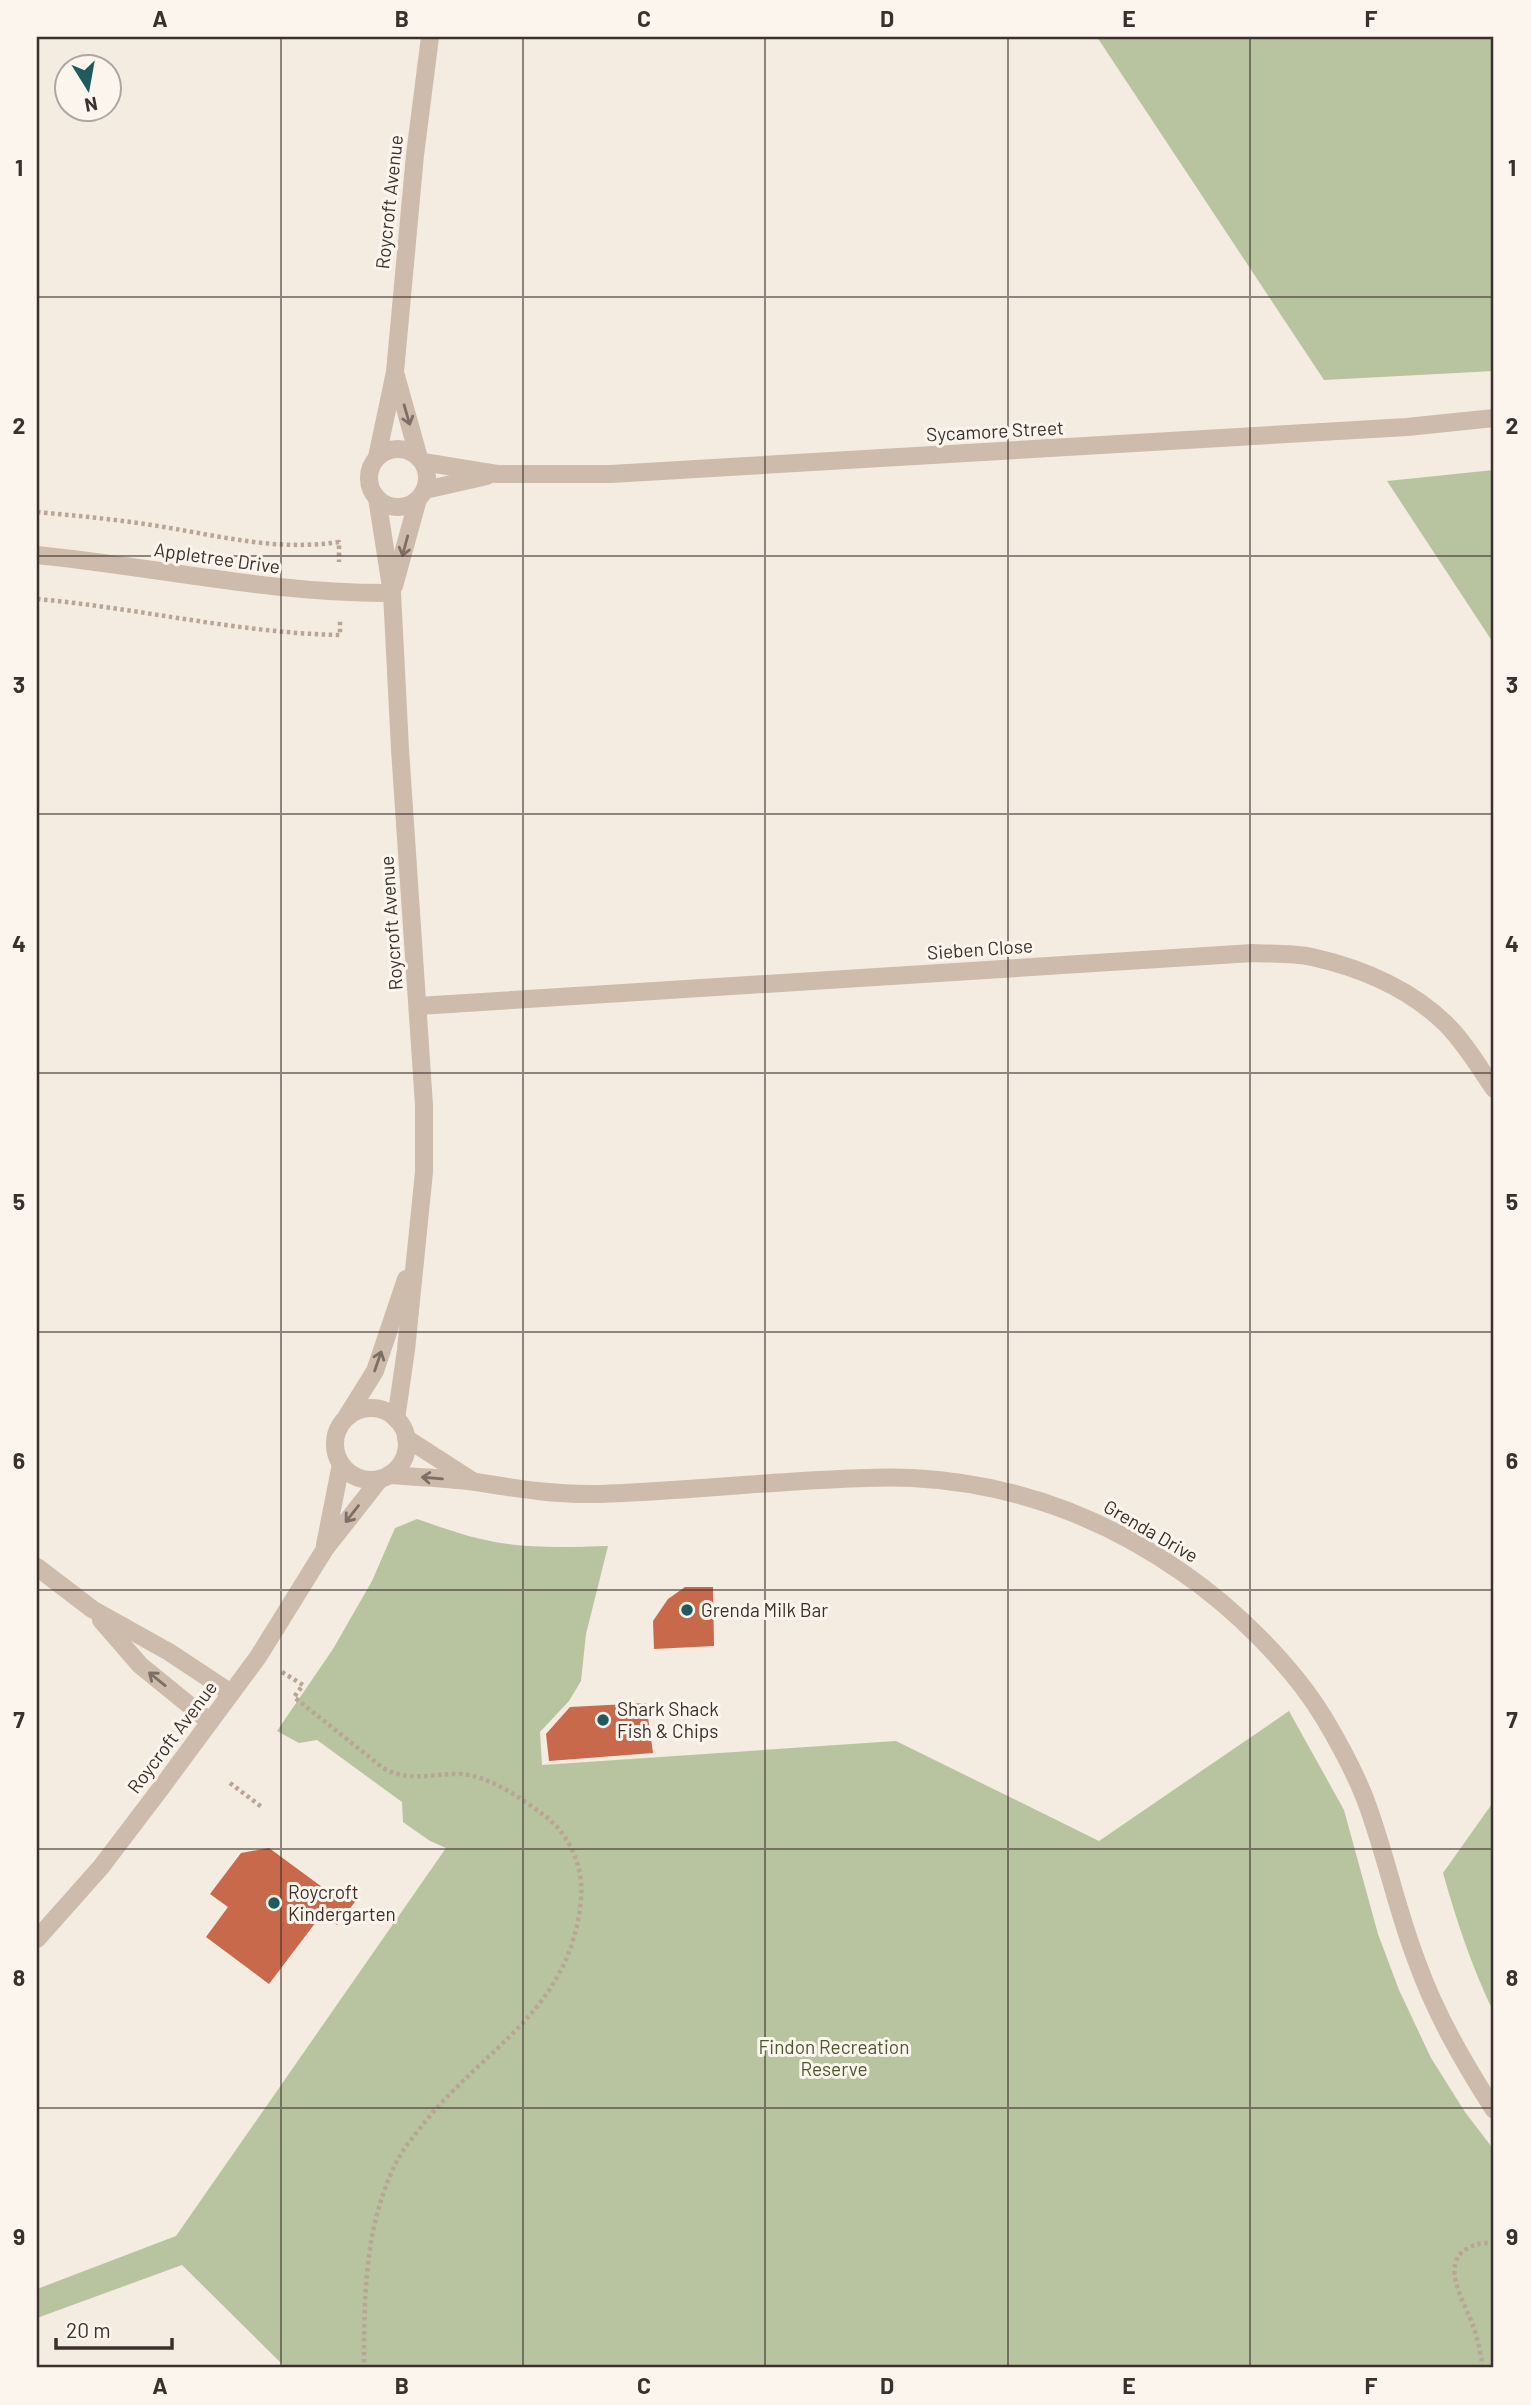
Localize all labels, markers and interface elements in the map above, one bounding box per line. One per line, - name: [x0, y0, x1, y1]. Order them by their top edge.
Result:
- text: A: [152, 4, 168, 32]
- text: B: [395, 4, 409, 32]
- text: C: [637, 4, 651, 32]
- text: D: [880, 4, 894, 32]
- text: E: [1122, 4, 1136, 32]
- text: F: [1365, 4, 1378, 32]
- north arrow: [52, 52, 122, 122]
- text: N: [83, 93, 100, 118]
- street label: Roycroft Avenue: [370, 134, 407, 270]
- text: 1: [15, 153, 23, 181]
- text: 1: [1508, 153, 1516, 181]
- one-way arrow: [401, 403, 414, 426]
- text: 2: [13, 411, 25, 439]
- text: 2: [1506, 411, 1518, 439]
- street label: Sycamore Street: [926, 415, 1064, 446]
- one-way arrow: [398, 535, 411, 557]
- street label: Appletree Drive: [153, 537, 282, 578]
- text: 3: [13, 670, 25, 698]
- text: 3: [1506, 670, 1518, 698]
- street label: Roycroft Avenue: [374, 855, 407, 991]
- text: 4: [12, 929, 26, 957]
- text: 4: [1505, 929, 1519, 957]
- street label: Sieben Close: [926, 933, 1034, 964]
- text: 5: [13, 1187, 25, 1215]
- text: 5: [1506, 1187, 1518, 1215]
- one-way arrow: [373, 1351, 385, 1373]
- text: 6: [13, 1446, 25, 1474]
- text: 6: [1506, 1446, 1518, 1474]
- one-way arrow: [421, 1471, 443, 1484]
- street label: Grenda Drive: [1100, 1494, 1202, 1567]
- one-way arrow: [345, 1504, 360, 1523]
- place label: Grenda Milk Bar: [701, 1598, 828, 1621]
- marker: Grenda Milk Bar: [679, 1602, 695, 1618]
- one-way arrow: [148, 1671, 166, 1687]
- street label: Roycroft Avenue: [122, 1676, 221, 1797]
- place label: Shark Shack Fish & Chips: [617, 1697, 719, 1742]
- text: 7: [13, 1705, 25, 1733]
- text: 7: [1506, 1705, 1518, 1733]
- marker: Shark Shack Fish & Chips: [595, 1712, 611, 1728]
- place label: Roycroft Kindergarten: [288, 1880, 396, 1925]
- marker: Roycroft Kindergarten: [266, 1895, 282, 1911]
- text: 8: [13, 1963, 25, 1991]
- text: 8: [1506, 1963, 1518, 1991]
- park label: Findon Recreation Reserve: [759, 2035, 909, 2080]
- text: 9: [13, 2222, 25, 2250]
- text: 9: [1506, 2222, 1518, 2250]
- scale bar: [56, 2307, 172, 2351]
- text: 20 m: [66, 2317, 111, 2342]
- text: A: [152, 2371, 168, 2399]
- text: B: [395, 2371, 409, 2399]
- text: C: [637, 2371, 651, 2399]
- text: D: [880, 2371, 894, 2399]
- text: E: [1122, 2371, 1136, 2399]
- text: F: [1365, 2371, 1378, 2399]

